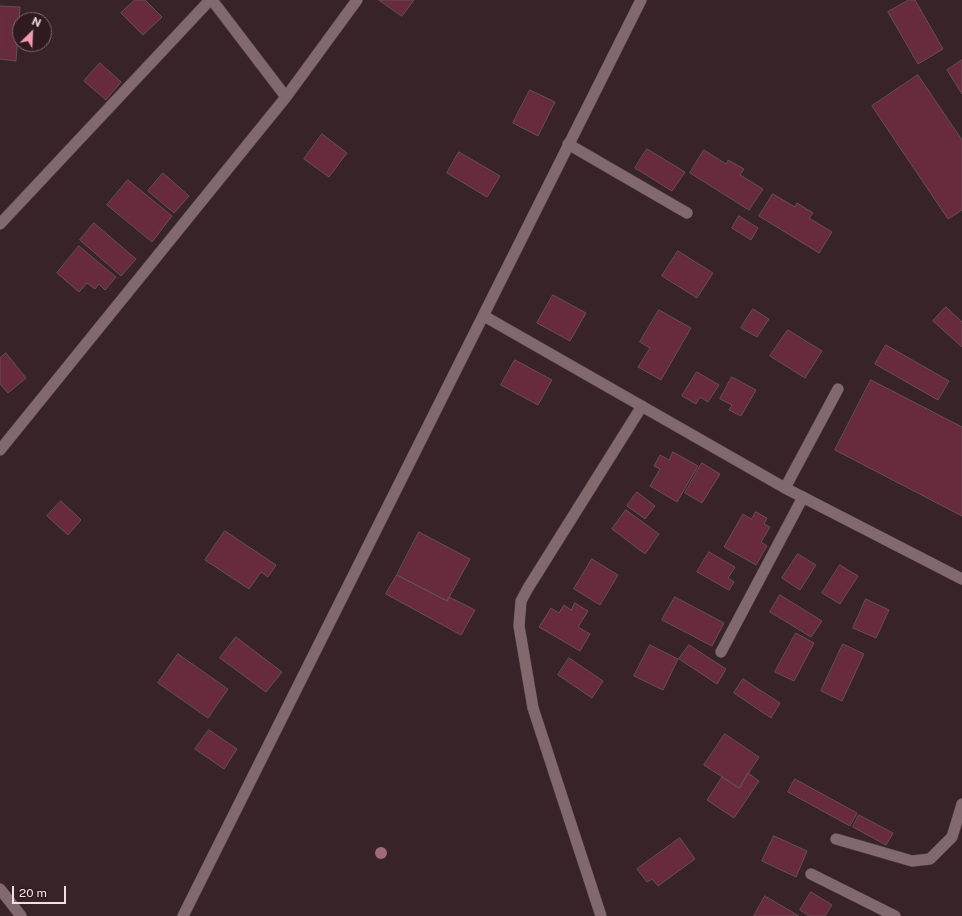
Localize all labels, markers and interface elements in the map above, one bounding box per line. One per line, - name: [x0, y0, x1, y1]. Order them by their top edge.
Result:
- north arrow: [12, 12, 52, 52]
- text: N: [30, 15, 43, 29]
- scale bar: [14, 878, 68, 904]
- text: 20 m: [19, 886, 47, 900]

